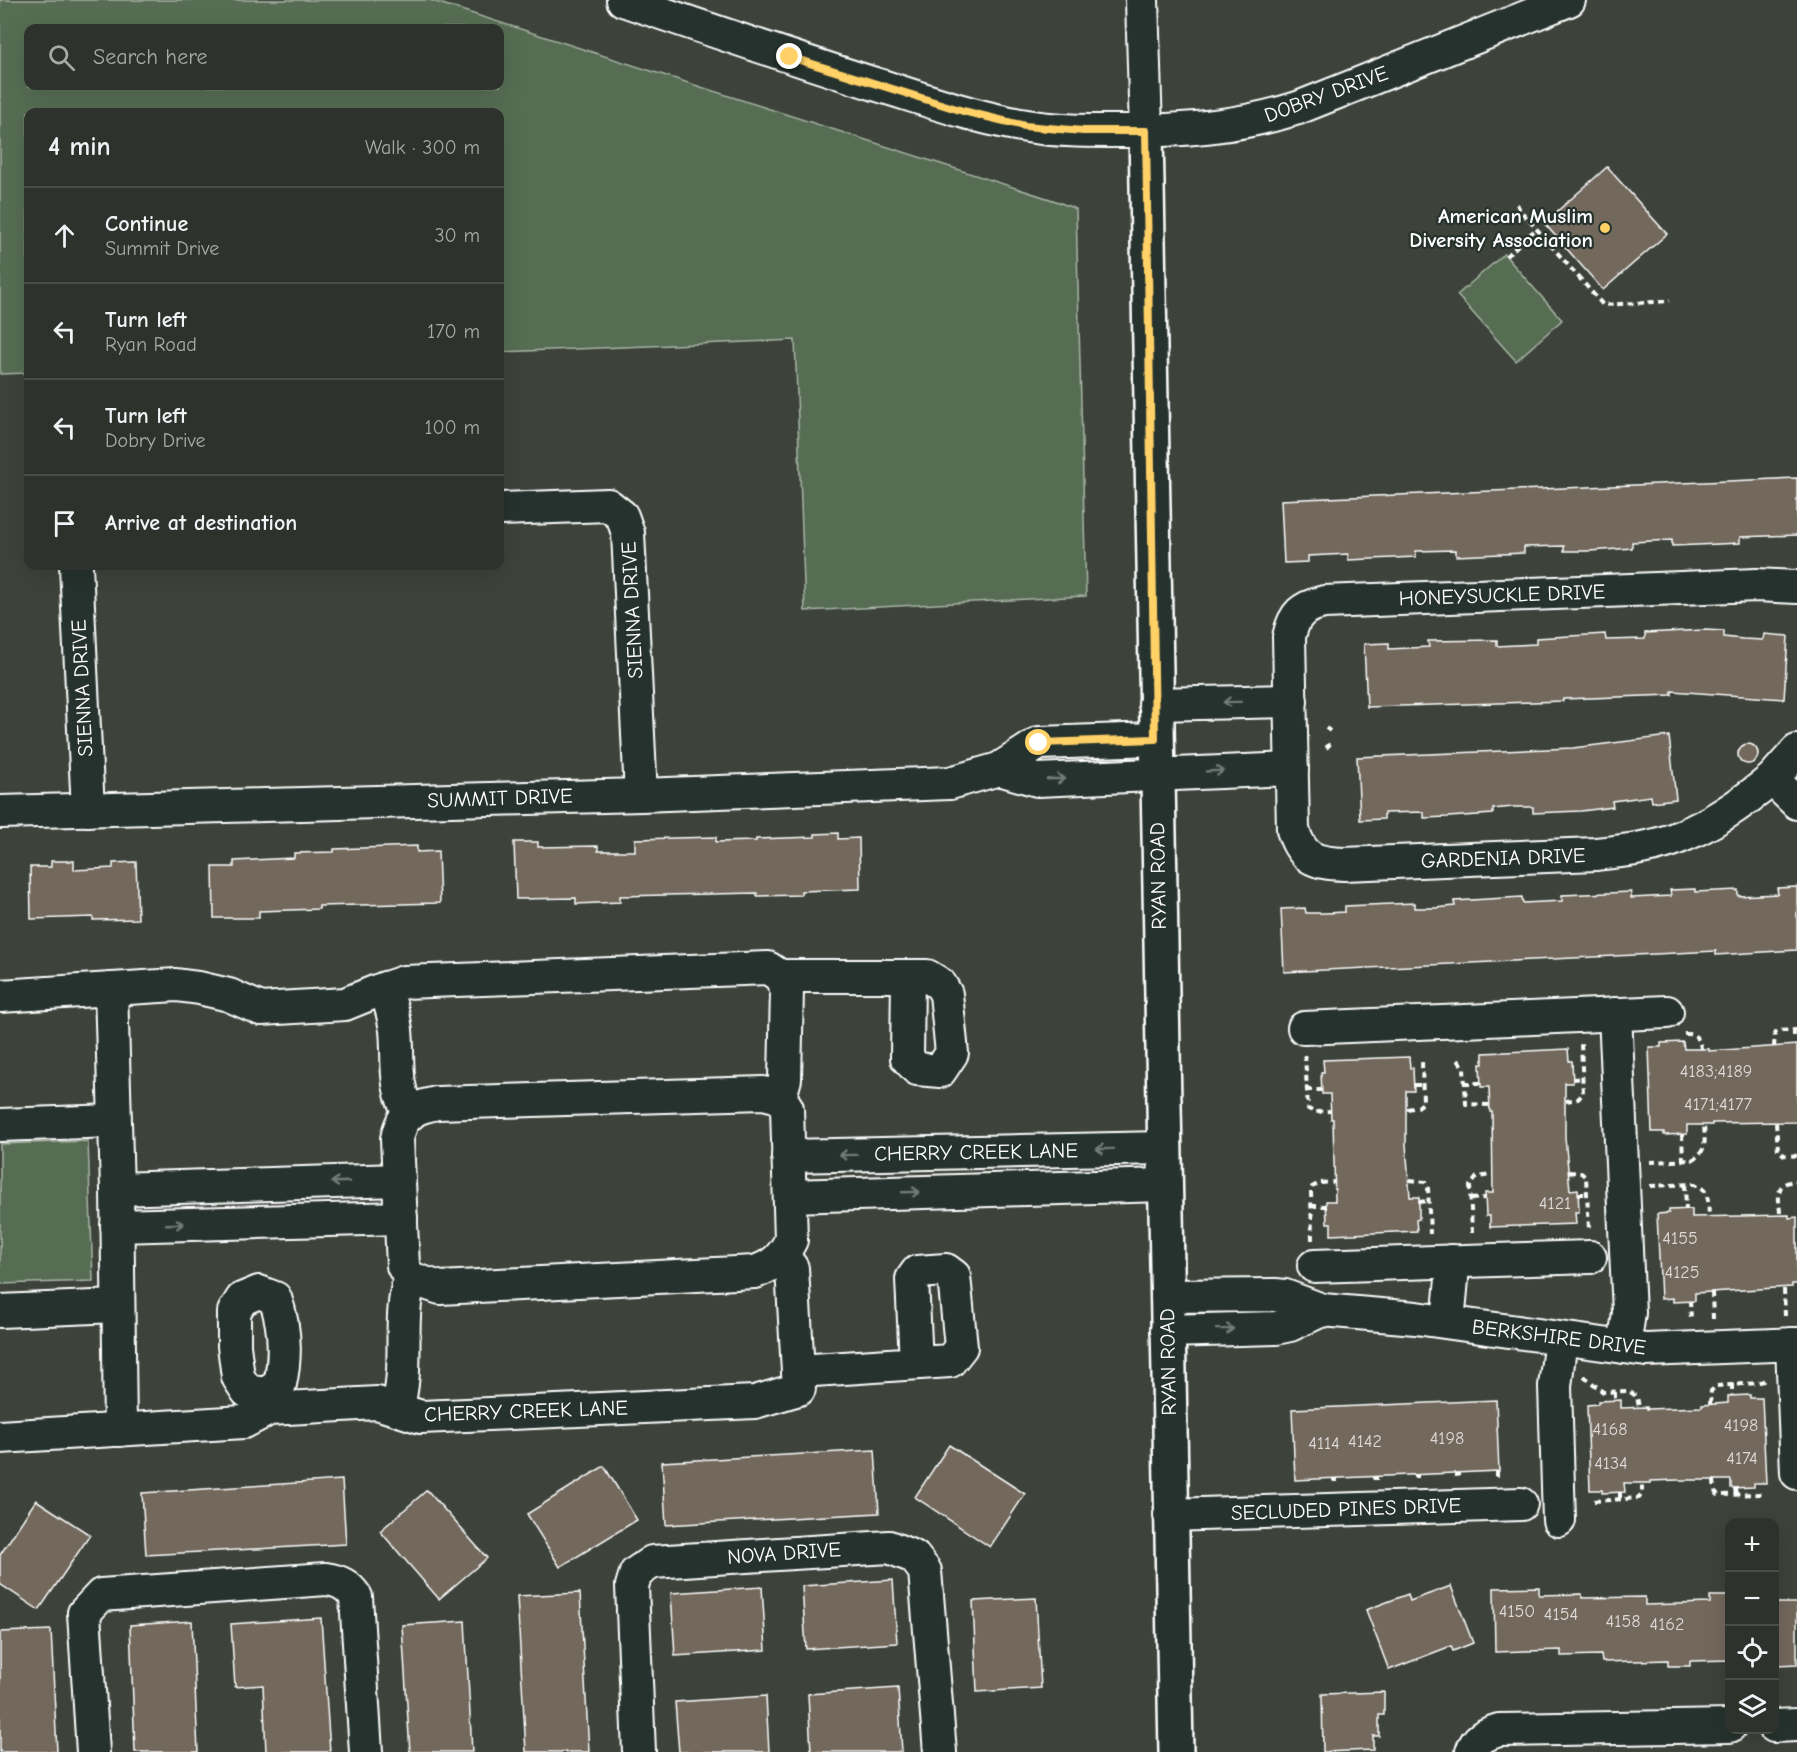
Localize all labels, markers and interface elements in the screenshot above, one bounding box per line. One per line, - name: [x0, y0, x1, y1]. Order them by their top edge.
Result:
- search box: [24, 24, 504, 90]
- icon: search: [45, 41, 78, 74]
- route end: [776, 43, 802, 69]
- text: Search here: [93, 44, 208, 70]
- street label: DOBRY DRIVE: [1261, 61, 1391, 127]
- text: 4 min: [48, 132, 111, 162]
- text: Walk · 300 m: [365, 136, 480, 159]
- place label: American Muslim Diversity Association: [1409, 204, 1593, 252]
- text: Continue: [105, 211, 188, 237]
- icon: ahead: [48, 219, 81, 252]
- marker: American Muslim Diversity Association: [1598, 221, 1612, 235]
- text: 30 m: [434, 224, 480, 247]
- text: Summit Drive: [105, 237, 219, 260]
- text: Turn left: [105, 307, 187, 333]
- icon: left: [48, 315, 81, 348]
- text: 170 m: [427, 320, 480, 343]
- text: Ryan Road: [105, 333, 197, 356]
- text: Turn left: [105, 403, 187, 429]
- icon: left: [48, 411, 81, 444]
- text: 100 m: [425, 416, 480, 439]
- text: Dobry Drive: [105, 429, 205, 452]
- icon: arrive: [48, 507, 81, 540]
- text: Arrive at destination: [105, 510, 297, 536]
- street label: SIENNA DRIVE: [616, 541, 648, 679]
- street label: HONEYSUCKLE DRIVE: [1398, 579, 1606, 611]
- street label: SIENNA DRIVE: [66, 619, 98, 757]
- one-way arrow: [1223, 696, 1243, 708]
- route start: [1025, 729, 1051, 755]
- one-way arrow: [1204, 765, 1224, 776]
- one-way arrow: [1045, 773, 1065, 785]
- street label: SUMMIT DRIVE: [427, 783, 573, 813]
- street label: RYAN ROAD: [1145, 822, 1171, 930]
- street label: GARDENIA DRIVE: [1420, 843, 1586, 873]
- house number: 4183;4189: [1680, 1061, 1752, 1082]
- house number: 4171;4177: [1684, 1094, 1752, 1115]
- street label: CHERRY CREEK LANE: [874, 1138, 1078, 1166]
- one-way arrow: [1096, 1143, 1116, 1155]
- one-way arrow: [838, 1149, 858, 1160]
- one-way arrow: [331, 1176, 351, 1188]
- one-way arrow: [901, 1186, 921, 1198]
- house number: 4121: [1539, 1193, 1571, 1214]
- one-way arrow: [165, 1219, 185, 1230]
- house number: 4155: [1662, 1228, 1698, 1249]
- house number: 4125: [1664, 1262, 1700, 1283]
- street label: RYAN ROAD: [1155, 1308, 1181, 1416]
- street label: BERKSHIRE DRIVE: [1471, 1314, 1647, 1360]
- one-way arrow: [1215, 1323, 1235, 1335]
- street label: CHERRY CREEK LANE: [424, 1395, 628, 1427]
- house number: 4198: [1724, 1415, 1758, 1436]
- house number: 4168: [1593, 1419, 1627, 1440]
- house number: 4198: [1430, 1428, 1464, 1449]
- house number: 4142: [1348, 1431, 1382, 1452]
- house number: 4114: [1308, 1433, 1340, 1454]
- house number: 4174: [1726, 1448, 1758, 1469]
- house number: 4134: [1594, 1453, 1628, 1474]
- street label: SECLUDED PINES DRIVE: [1230, 1493, 1462, 1525]
- map controls: [1725, 1518, 1779, 1734]
- button: +: [1725, 1518, 1779, 1572]
- street label: NOVA DRIVE: [726, 1537, 842, 1569]
- button: −: [1725, 1572, 1779, 1626]
- house number: 4150: [1499, 1601, 1535, 1622]
- house number: 4154: [1544, 1604, 1578, 1625]
- house number: 4158: [1606, 1611, 1640, 1632]
- house number: 4162: [1649, 1614, 1685, 1635]
- button: locate: [1725, 1626, 1779, 1680]
- button: layers: [1725, 1680, 1779, 1734]

